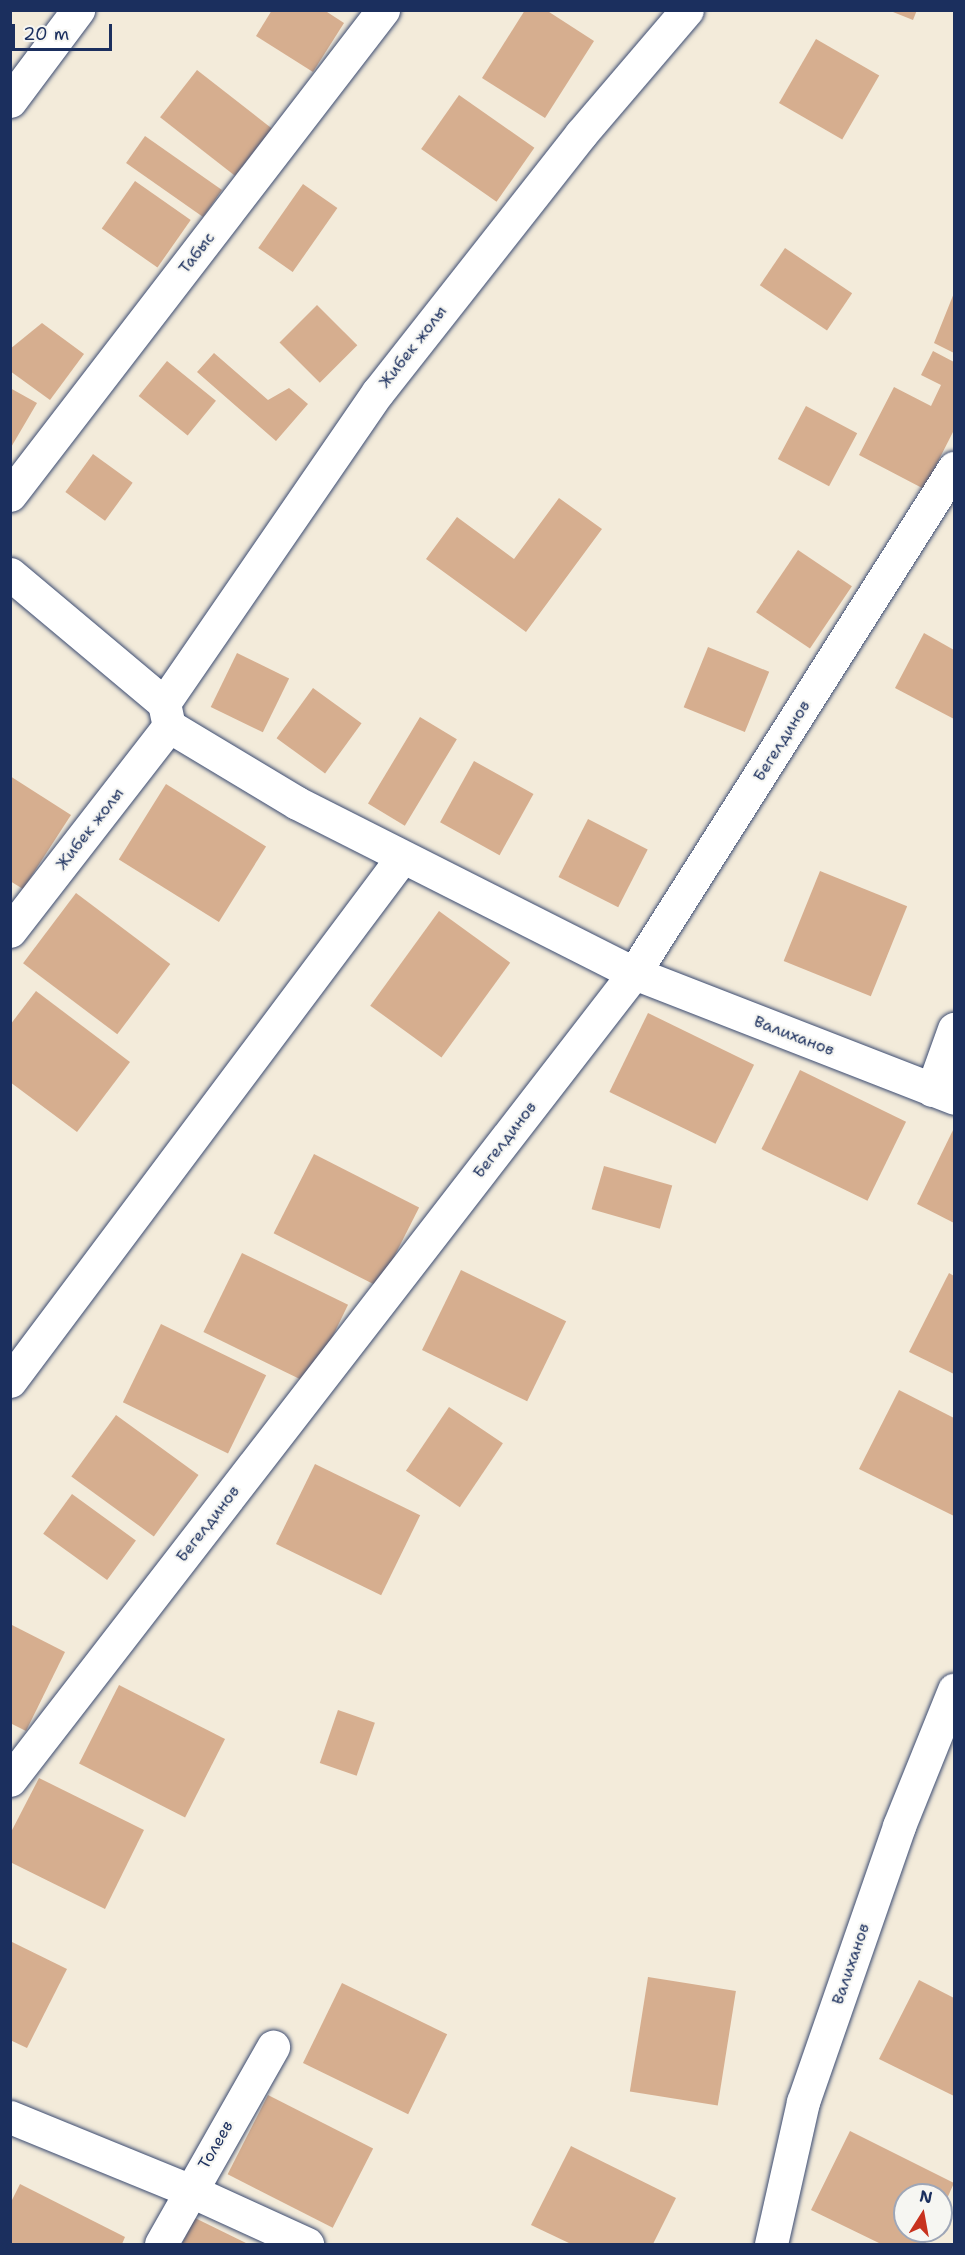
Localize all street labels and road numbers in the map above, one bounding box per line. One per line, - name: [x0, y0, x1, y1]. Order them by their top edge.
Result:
- street label: Табыс: [175, 229, 219, 277]
- street label: Жибек жолы: [375, 302, 451, 392]
- street label: Бегелдинов: [750, 697, 814, 785]
- street label: Жибек жолы: [52, 784, 128, 874]
- street label: Валиханов: [751, 1012, 837, 1060]
- street label: Бегелдинов: [469, 1098, 541, 1182]
- street label: Бегелдинов: [172, 1482, 244, 1566]
- street label: Валиханов: [828, 1921, 874, 2007]
- street label: Толеев: [195, 2117, 237, 2173]

